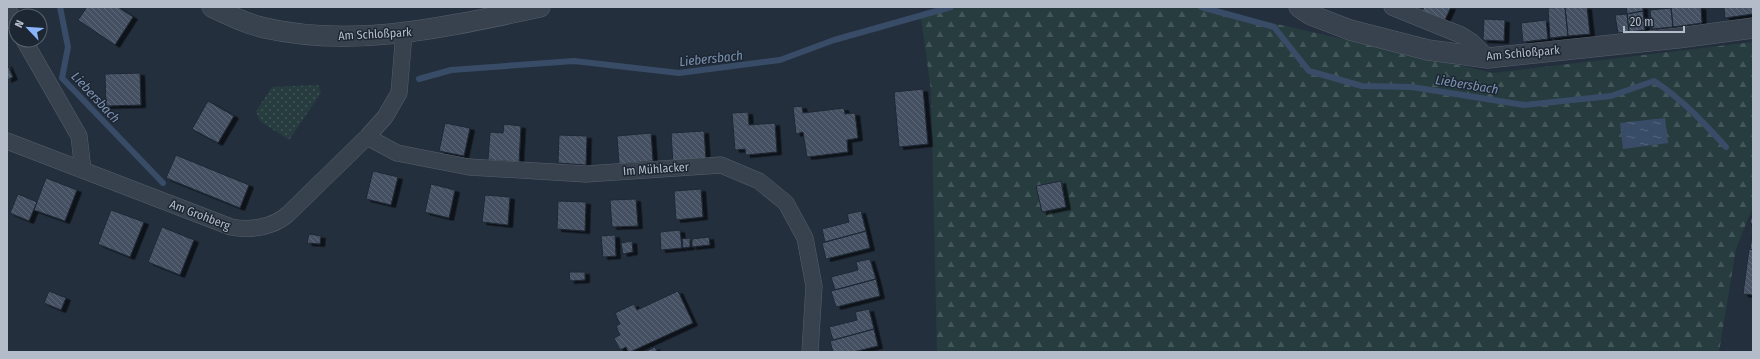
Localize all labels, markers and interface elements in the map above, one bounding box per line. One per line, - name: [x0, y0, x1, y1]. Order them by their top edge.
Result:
- north arrow: [8, 8, 48, 48]
- scale bar: [1624, 8, 1684, 34]
- text: 20 m: [1630, 15, 1654, 29]
- text: N: [12, 18, 27, 30]
- street label: Am Schloßpark: [338, 25, 412, 43]
- street label: Am Schloßpark: [1486, 43, 1561, 63]
- water label: Liebersbach: [678, 48, 744, 69]
- water label: Liebersbach: [68, 69, 123, 126]
- water label: Liebersbach: [1434, 72, 1500, 97]
- street label: Im Mühlacker: [623, 160, 690, 178]
- street label: Am Grohberg: [168, 197, 233, 233]

